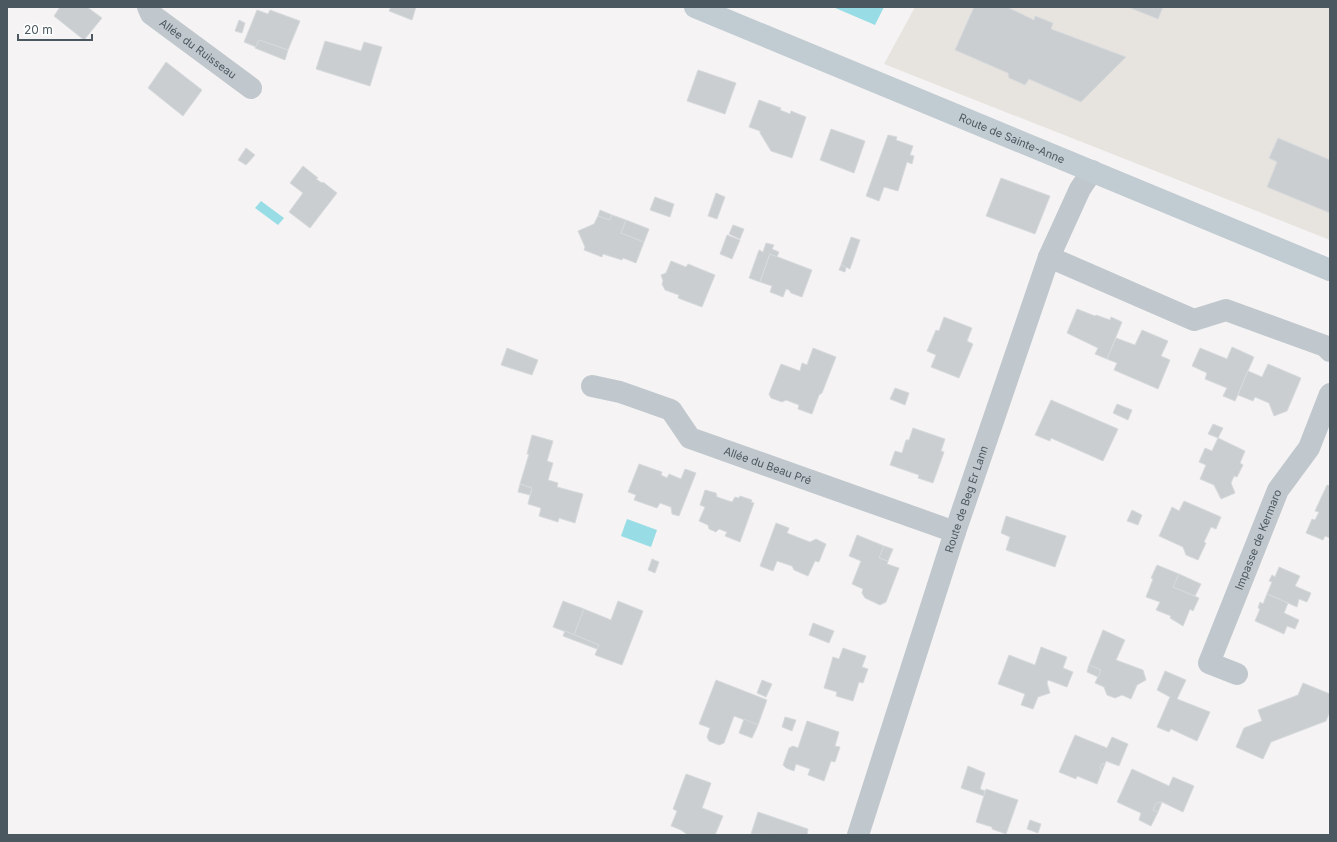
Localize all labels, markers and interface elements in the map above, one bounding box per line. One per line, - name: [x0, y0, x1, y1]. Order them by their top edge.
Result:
- scale bar: [18, 16, 92, 42]
- street label: Allée du Ruisseau: [157, 16, 239, 82]
- text: 20 m: [24, 22, 53, 37]
- street label: Route de Sainte-Anne: [957, 110, 1067, 166]
- street label: Allée du Beau Pré: [722, 444, 813, 488]
- street label: Route de Beg Er Lann: [942, 444, 991, 554]
- street label: Impasse de Kermaro: [1232, 487, 1285, 592]

